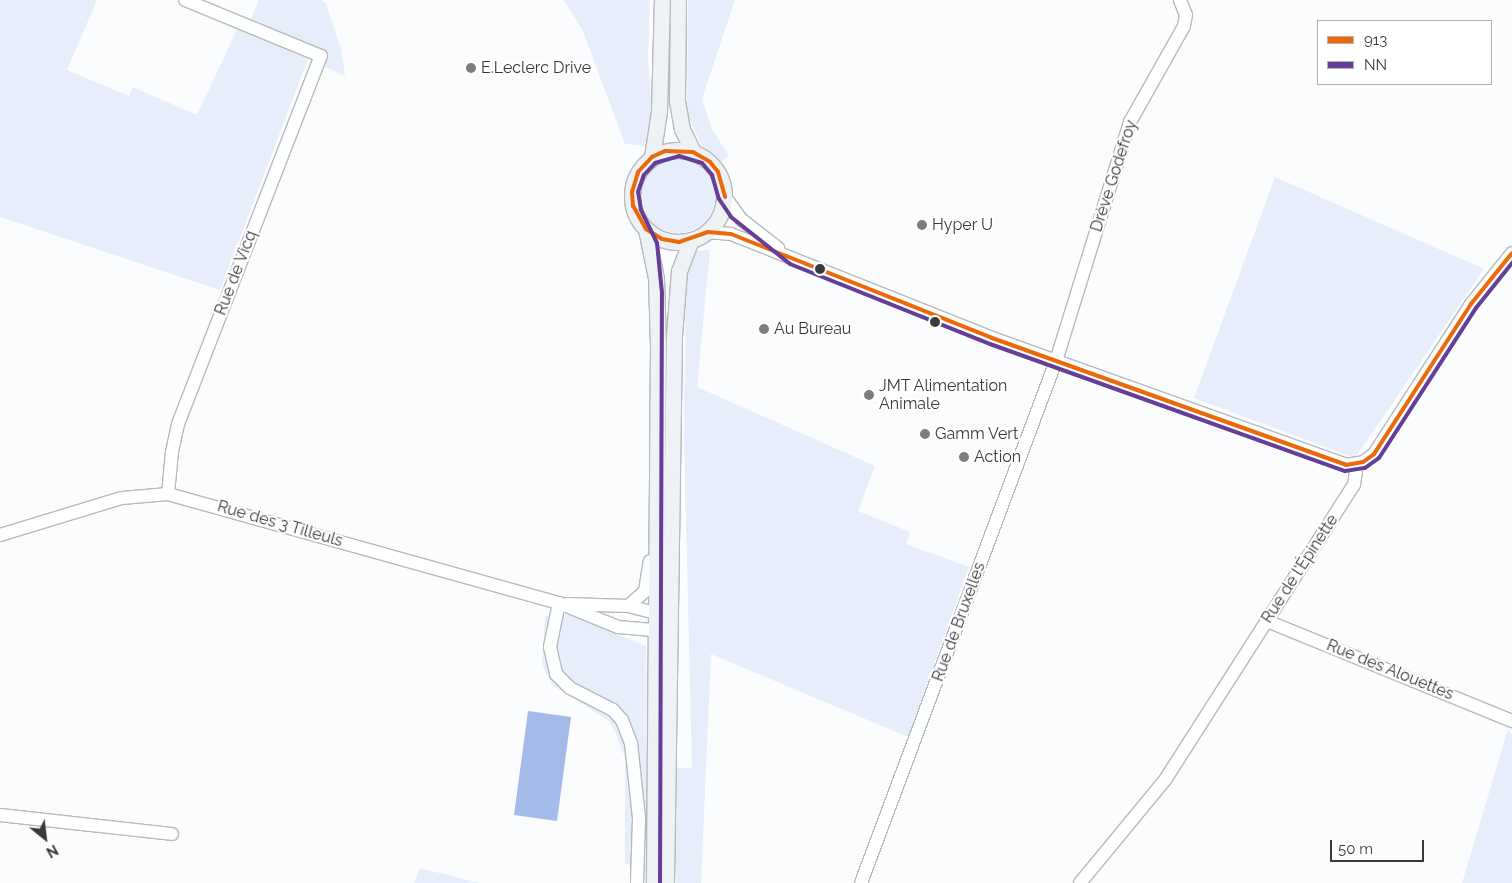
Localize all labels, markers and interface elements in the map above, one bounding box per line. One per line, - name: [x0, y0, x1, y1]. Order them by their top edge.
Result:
- legend: [1317, 20, 1492, 85]
- text: 913: [1364, 31, 1387, 49]
- text: NN: [1364, 56, 1387, 74]
- place label: E.Leclerc Drive: [481, 58, 591, 78]
- marker: E.Leclerc Drive: [465, 62, 477, 74]
- street label: Drève Godefroy: [1087, 118, 1141, 234]
- place label: Hyper U: [932, 215, 994, 235]
- marker: Hyper U: [916, 219, 928, 231]
- street label: Rue de Vicq: [211, 228, 261, 318]
- unlabelled marker: [815, 264, 825, 274]
- unlabelled marker: [930, 317, 940, 327]
- place label: Au Bureau: [774, 319, 851, 339]
- marker: Au Bureau: [758, 323, 770, 335]
- place label: JMT Alimentation Animale: [879, 376, 1008, 414]
- marker: JMT Alimentation Animale: [863, 389, 875, 401]
- place label: Gamm Vert: [935, 424, 1019, 444]
- marker: Gamm Vert: [919, 428, 931, 440]
- place label: Action: [974, 447, 1021, 467]
- marker: Action: [958, 451, 970, 463]
- street label: Rue des 3 Tilleuls: [215, 497, 345, 551]
- street label: Rue de l'Épinette: [1258, 511, 1342, 627]
- street label: Rue de Bruxelles: [929, 560, 989, 684]
- street label: Rue des Alouettes: [1324, 636, 1456, 704]
- north arrow: [20, 813, 70, 863]
- scale bar: [1332, 830, 1426, 862]
- text: 50 m: [1338, 840, 1373, 858]
- text: N: [44, 842, 61, 861]

